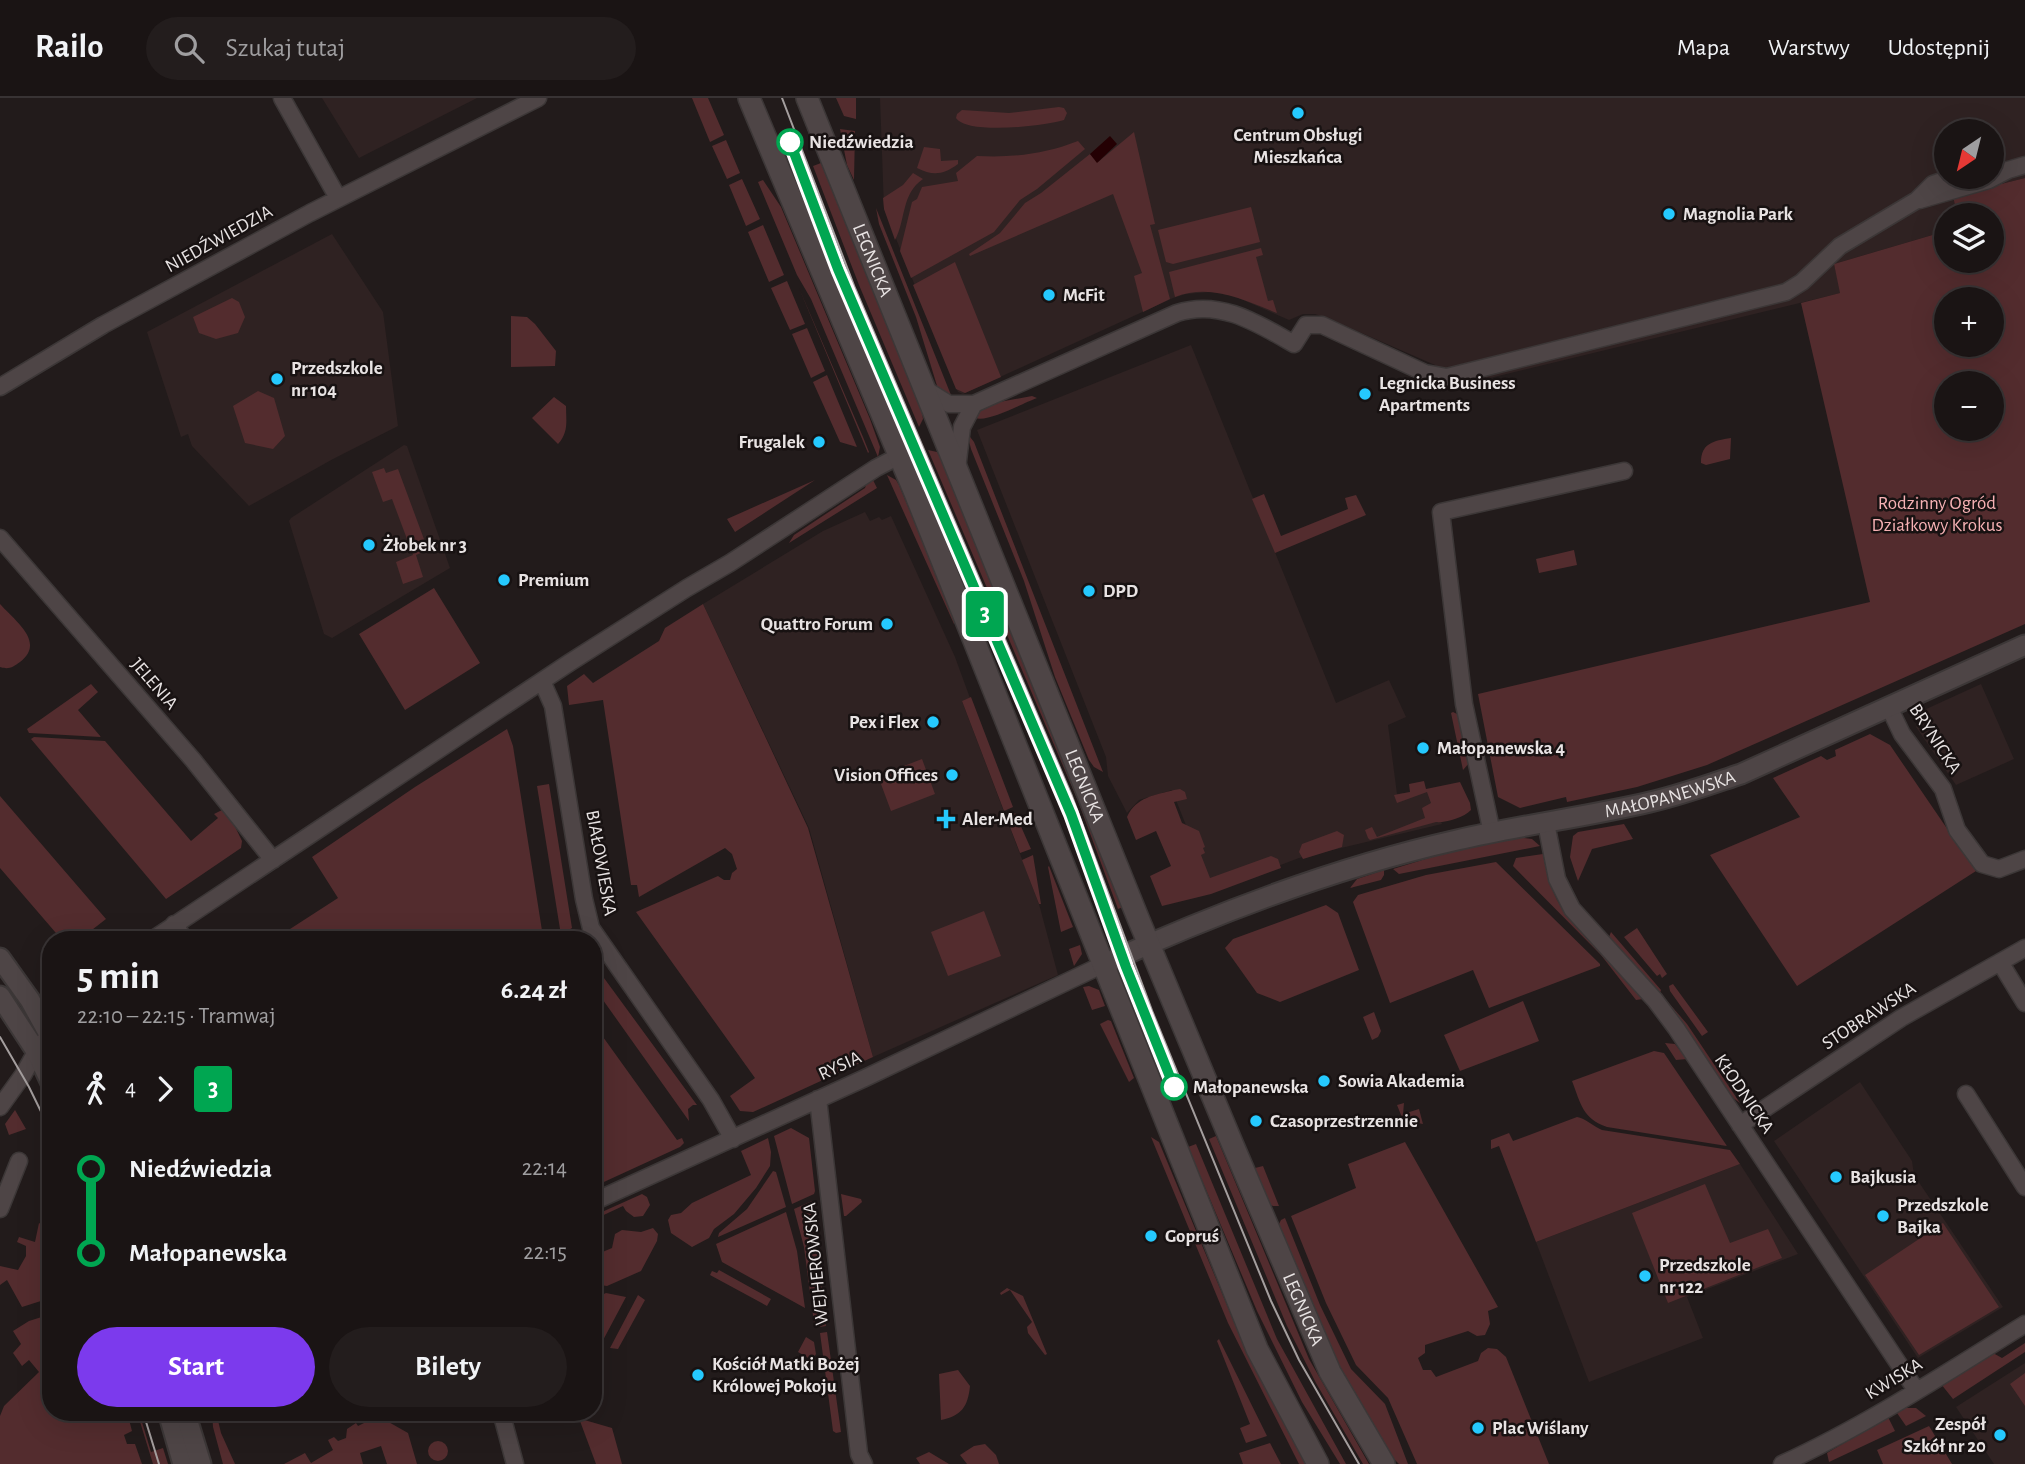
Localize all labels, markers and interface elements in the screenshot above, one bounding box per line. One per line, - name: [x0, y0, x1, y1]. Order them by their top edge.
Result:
- search box: [146, 17, 636, 80]
- icon: search: [170, 29, 208, 67]
- text: Railo: [35, 31, 104, 64]
- text: Szukaj tutaj: [226, 35, 345, 61]
- text: Mapa: [1677, 36, 1730, 60]
- text: Warstwy: [1768, 36, 1850, 60]
- text: Udostępnij: [1888, 36, 1990, 60]
- marker: Centrum Obsługi Mieszkańca: [1290, 105, 1306, 121]
- north arrow: [1934, 119, 2004, 189]
- map controls: [1934, 119, 2004, 441]
- place label: Centrum Obsługi Mieszkańca: [1234, 126, 1362, 167]
- marker: Niedźwiedzia: [777, 129, 803, 155]
- place label: Niedźwiedzia: [809, 133, 914, 152]
- street label: NIEDŹWIEDZIA: [161, 200, 276, 276]
- button: layers: [1934, 203, 2004, 273]
- place label: Magnolia Park: [1683, 205, 1794, 224]
- marker: Magnolia Park: [1661, 206, 1677, 222]
- street label: LEGNICKA: [849, 221, 896, 300]
- place label: McFit: [1063, 286, 1105, 305]
- marker: McFit: [1041, 287, 1057, 303]
- button: +: [1934, 287, 2004, 357]
- place label: Przedszkole nr 104: [291, 359, 383, 400]
- marker: Przedszkole nr 104: [269, 371, 285, 387]
- button: −: [1934, 371, 2004, 441]
- place label: Legnicka Business Apartments: [1379, 374, 1516, 415]
- marker: Legnicka Business Apartments: [1357, 386, 1373, 402]
- place label: Frugalek: [738, 433, 806, 452]
- marker: Frugalek: [811, 434, 827, 450]
- park label: Rodzinny Ogród Działkowy Krokus: [1872, 494, 2002, 535]
- place label: Żłobek nr 3: [383, 534, 467, 555]
- marker: Żłobek nr 3: [361, 537, 377, 553]
- place label: Premium: [518, 571, 589, 590]
- marker: Premium: [496, 572, 512, 588]
- place label: DPD: [1103, 582, 1138, 601]
- marker: DPD: [1081, 583, 1097, 599]
- line badge: 3: [962, 591, 1008, 637]
- text: 3: [980, 602, 990, 626]
- place label: Quattro Forum: [761, 615, 873, 634]
- marker: Quattro Forum: [879, 616, 895, 632]
- street label: JELENIA: [127, 655, 181, 713]
- street label: BRYNICKA: [1905, 701, 1965, 777]
- place label: Pex i Flex: [849, 713, 919, 732]
- marker: Pex i Flex: [925, 714, 941, 730]
- place label: Małopanewska 4: [1437, 739, 1566, 758]
- marker: Małopanewska 4: [1415, 740, 1431, 756]
- street label: LEGNICKA: [1061, 747, 1108, 825]
- place label: Vision Offices: [834, 766, 938, 785]
- marker: Vision Offices: [944, 767, 960, 783]
- street label: MAŁOPANEWSKA: [1603, 767, 1738, 821]
- street label: BIAŁOWIESKA: [582, 809, 620, 917]
- marker: Aler-Med: [936, 809, 956, 829]
- place label: Aler-Med: [962, 810, 1033, 829]
- text: 5 min: [77, 958, 160, 996]
- text: 6.24 zł: [501, 977, 567, 1003]
- street label: STOBRAWSKA: [1819, 979, 1919, 1053]
- text: 22:10 – 22:15 · Tramwaj: [77, 1005, 276, 1028]
- street label: RYSIA: [816, 1048, 864, 1084]
- street label: KŁODNICKA: [1711, 1051, 1777, 1137]
- icon: walk: [77, 1070, 115, 1108]
- icon: forward: [146, 1070, 184, 1108]
- place label: Sowia Akademia: [1338, 1072, 1465, 1091]
- marker: Sowia Akademia: [1316, 1073, 1332, 1089]
- marker: Małopanewska: [1161, 1074, 1187, 1100]
- text: 4: [125, 1077, 136, 1100]
- text: 3: [208, 1077, 218, 1101]
- place label: Małopanewska: [1193, 1078, 1309, 1097]
- place label: Czasoprzestrzennie: [1270, 1112, 1418, 1131]
- marker: Czasoprzestrzennie: [1248, 1113, 1264, 1129]
- text: Niedźwiedzia: [129, 1156, 272, 1182]
- text: 22:14: [522, 1157, 567, 1180]
- place label: Bajkusia: [1850, 1168, 1916, 1187]
- marker: Bajkusia: [1828, 1169, 1844, 1185]
- place label: Przedszkole Bajka: [1897, 1196, 1989, 1237]
- street label: WEJHEROWSKA: [800, 1202, 832, 1326]
- marker: Przedszkole Bajka: [1875, 1208, 1891, 1224]
- place label: Gopruś: [1165, 1227, 1219, 1246]
- marker: Gopruś: [1143, 1228, 1159, 1244]
- text: Małopanewska: [129, 1240, 287, 1266]
- text: 22:15: [523, 1241, 567, 1264]
- place label: Przedszkole nr 122: [1659, 1256, 1751, 1297]
- marker: Przedszkole nr 122: [1637, 1268, 1653, 1284]
- street label: LEGNICKA: [1279, 1270, 1327, 1349]
- button: Start: [77, 1327, 315, 1407]
- button: Bilety: [329, 1327, 567, 1407]
- place label: Kościół Matki Bożej Królowej Pokoju: [712, 1355, 860, 1396]
- street label: KWISKA: [1862, 1355, 1926, 1403]
- marker: Kościół Matki Bożej Królowej Pokoju: [690, 1367, 706, 1383]
- place label: Zespół Szkół nr 20: [1903, 1415, 1987, 1456]
- place label: Plac Wiślany: [1492, 1419, 1589, 1438]
- marker: Plac Wiślany: [1470, 1420, 1486, 1436]
- marker: Zespół Szkół nr 20: [1992, 1427, 2008, 1443]

